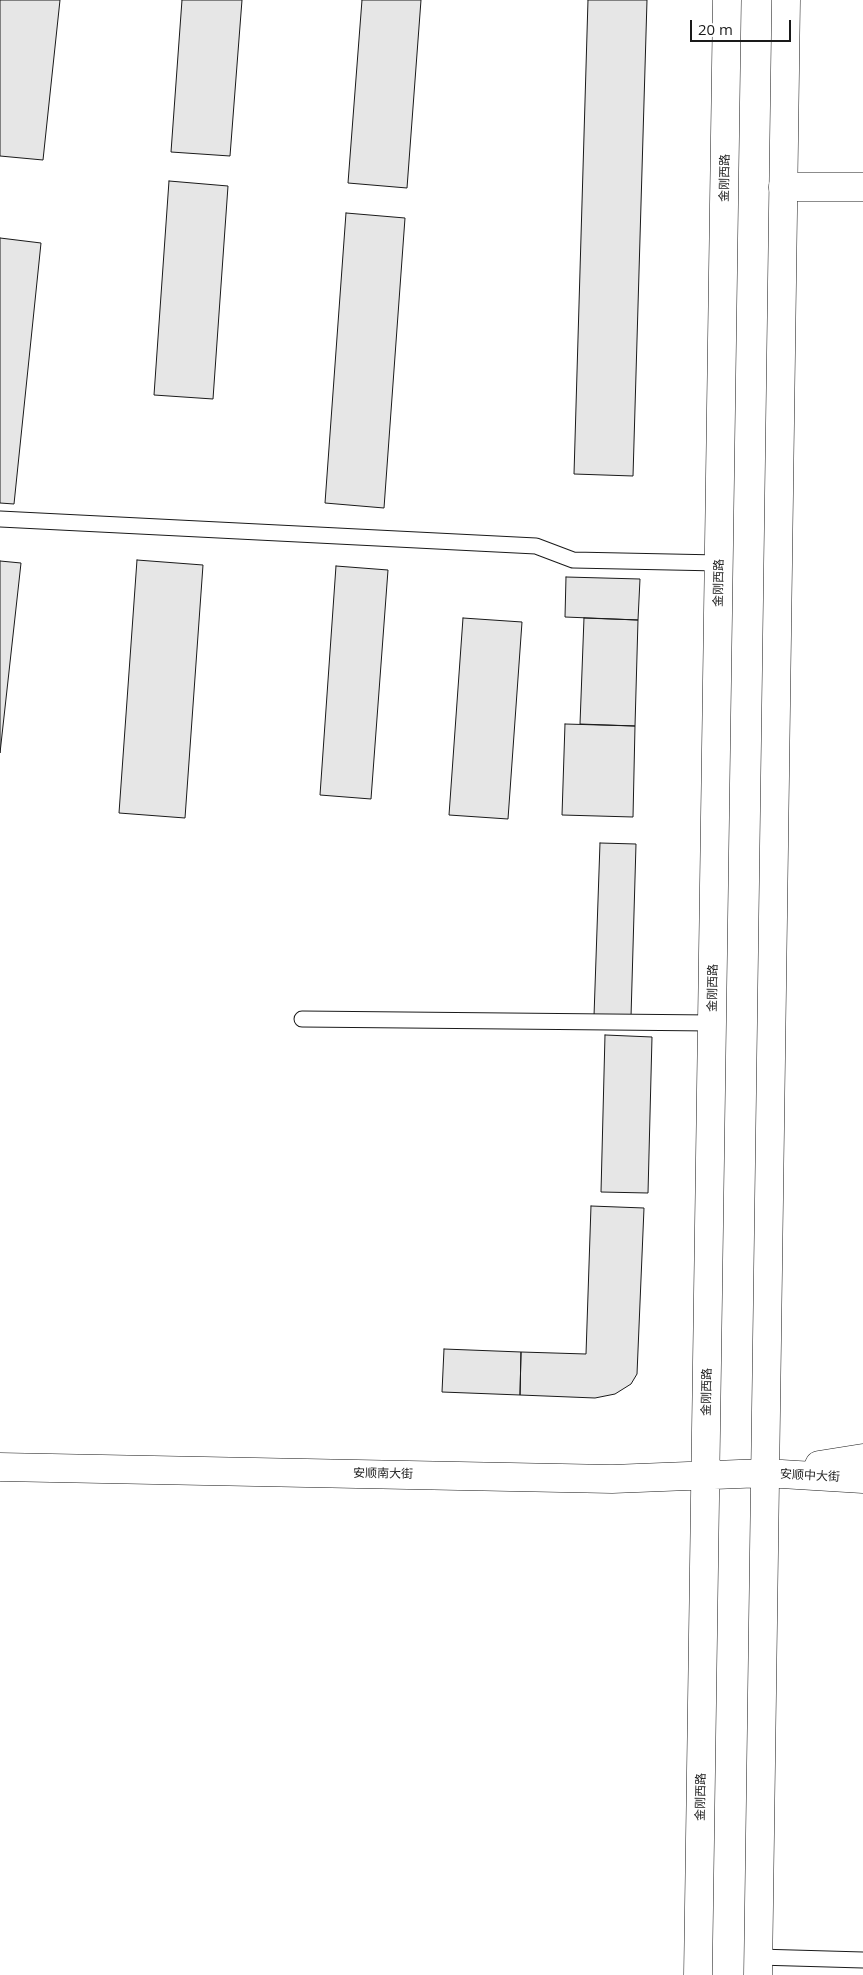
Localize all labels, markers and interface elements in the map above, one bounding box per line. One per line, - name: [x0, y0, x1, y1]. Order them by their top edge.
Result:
- scale bar: [693, 10, 794, 42]
- text: 20 m: [698, 19, 733, 39]
- street label: 金刚西路: [717, 154, 733, 202]
- street label: 金刚西路: [711, 559, 727, 607]
- street label: 金刚西路: [705, 964, 721, 1012]
- street label: 金刚西路: [699, 1368, 715, 1416]
- street label: 安顺南大街: [353, 1466, 413, 1482]
- street label: 安顺中大街: [780, 1467, 840, 1485]
- street label: 金刚西路: [693, 1773, 709, 1821]

